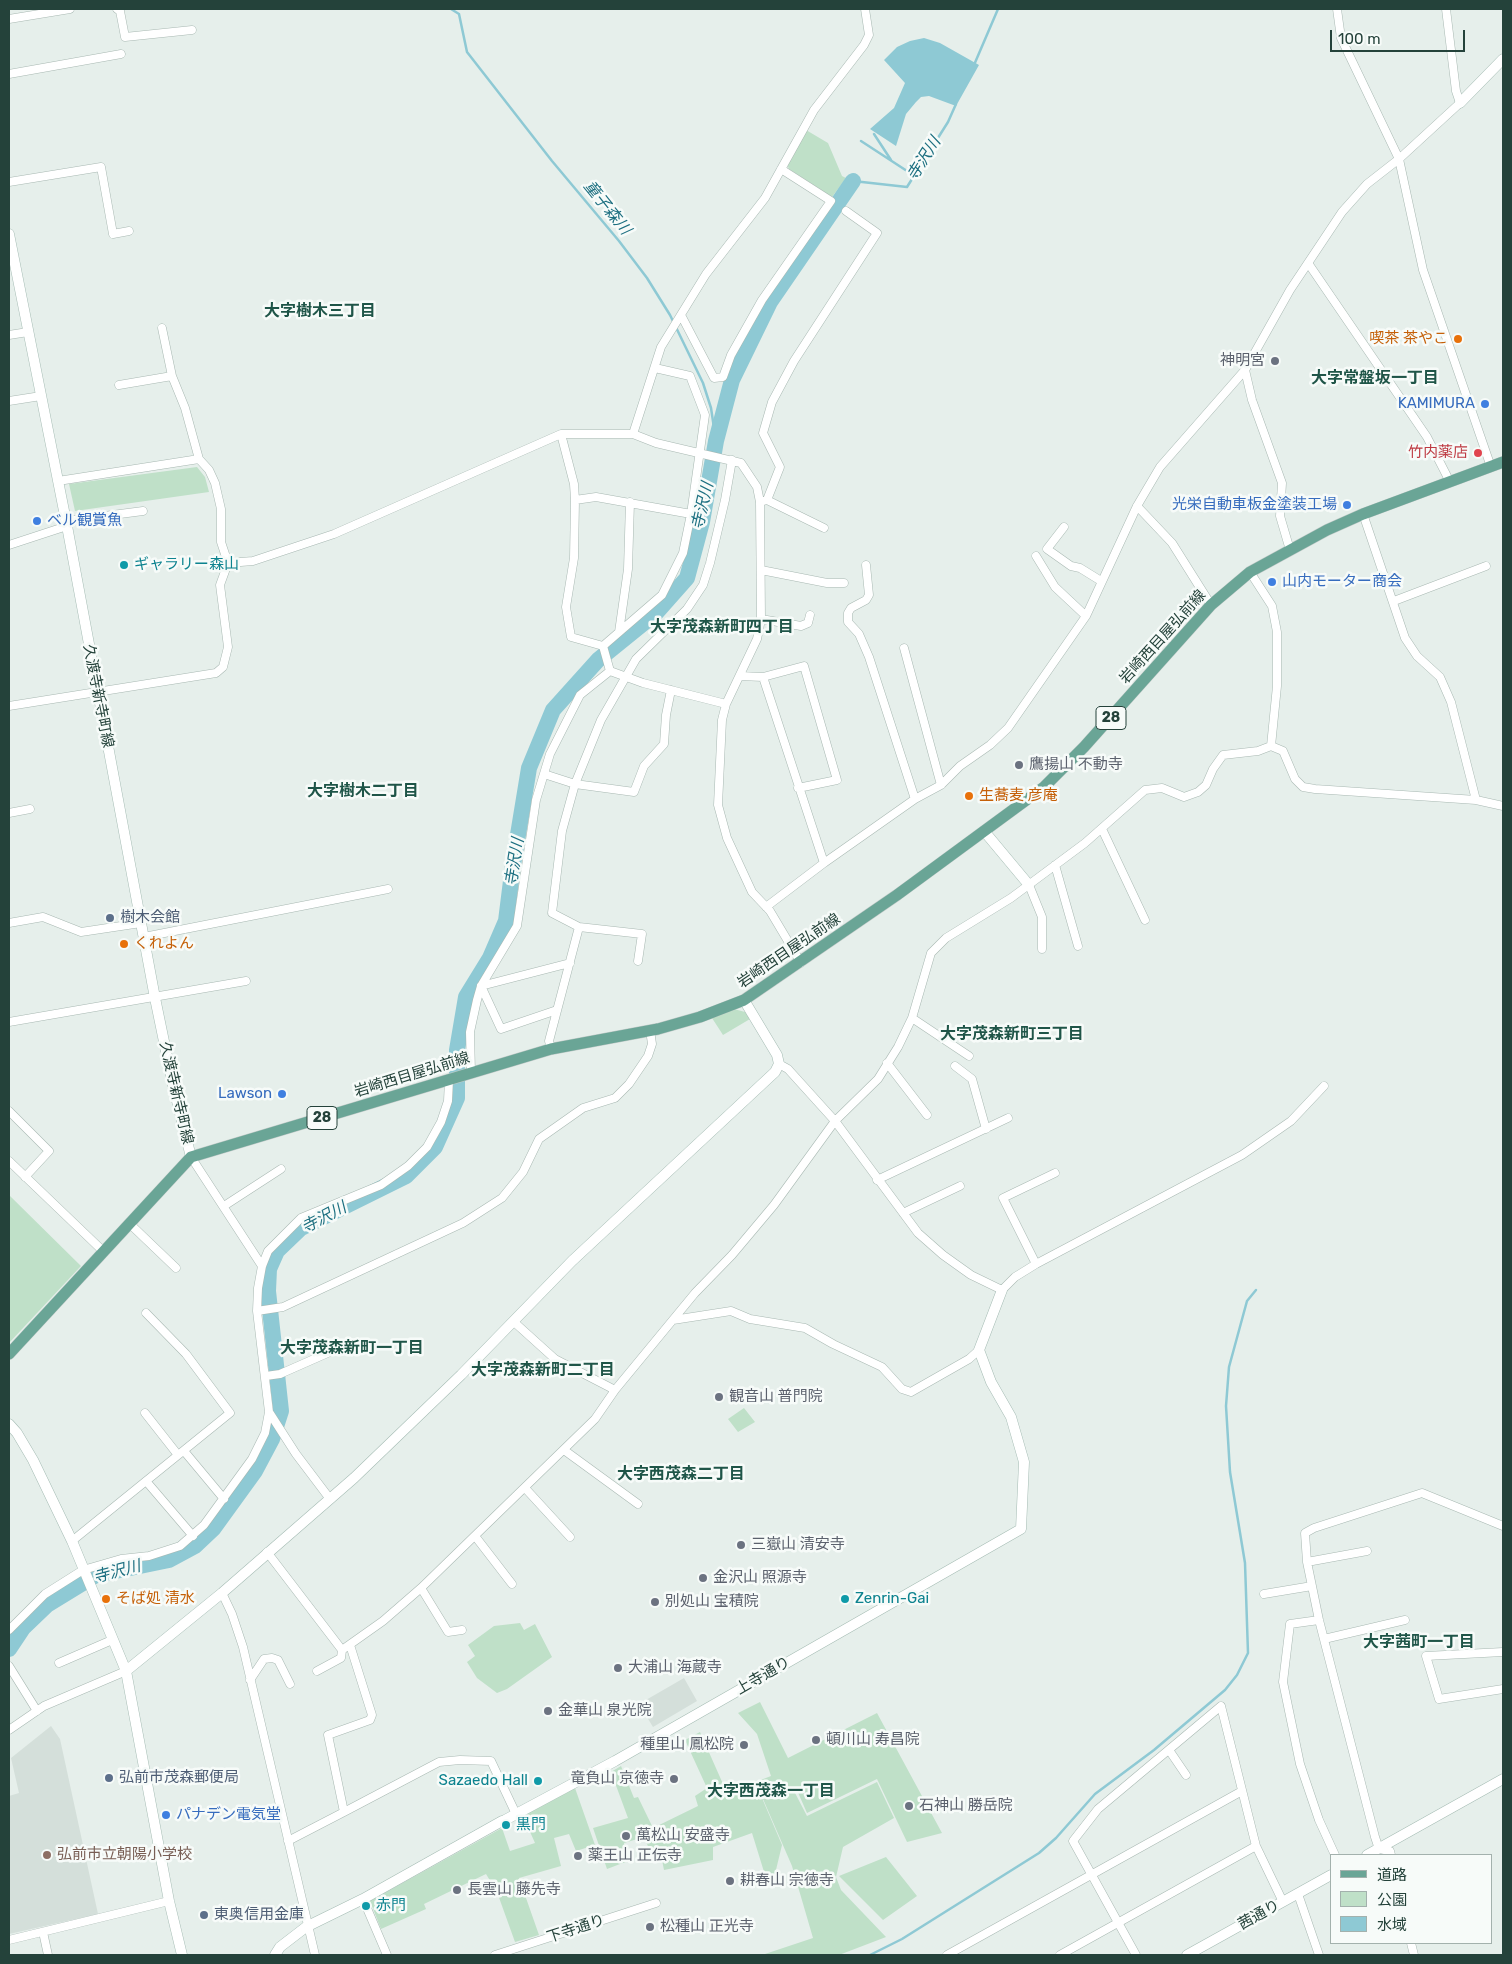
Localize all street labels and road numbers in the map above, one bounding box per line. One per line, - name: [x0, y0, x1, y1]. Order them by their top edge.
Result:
- street label: 岩崎西目屋弘前線: [1116, 586, 1210, 688]
- street label: 久渡寺新寺町線: [79, 643, 117, 749]
- road number: 28: [1096, 706, 1126, 730]
- street label: 岩崎西目屋弘前線: [734, 910, 844, 992]
- street label: 久渡寺新寺町線: [155, 1040, 197, 1146]
- street label: 岩崎西目屋弘前線: [352, 1049, 472, 1101]
- road number: 28: [307, 1106, 337, 1130]
- street label: 上寺通り: [733, 1653, 793, 1699]
- street label: 茜通り: [1235, 1896, 1283, 1934]
- street label: 下寺通り: [545, 1911, 607, 1947]

